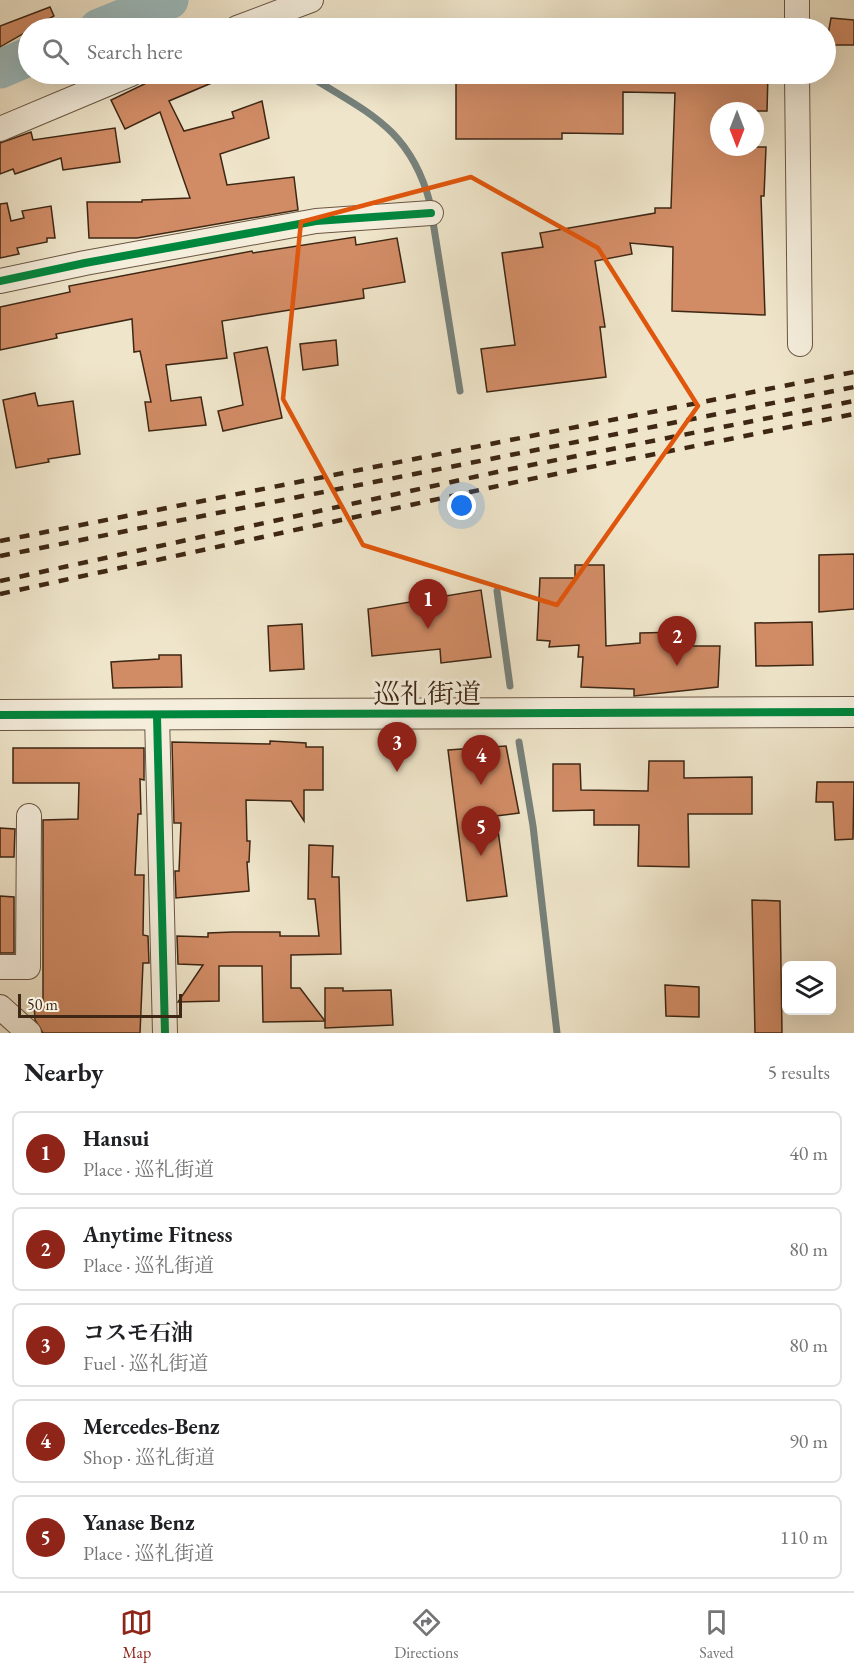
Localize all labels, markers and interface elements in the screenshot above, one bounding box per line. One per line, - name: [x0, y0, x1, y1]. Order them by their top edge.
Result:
- search box: [18, 18, 836, 84]
- icon: search: [39, 35, 72, 68]
- text: Search here: [87, 37, 182, 66]
- north arrow: [710, 102, 764, 156]
- your location: [447, 491, 476, 520]
- pin: 1: [408, 580, 448, 629]
- pin: 2: [658, 616, 696, 666]
- street label: 巡礼街道: [373, 676, 481, 711]
- pin: 3: [378, 722, 416, 772]
- pin: 4: [462, 736, 500, 785]
- pin: 5: [462, 806, 500, 856]
- map controls: [782, 961, 836, 1015]
- button: layers: [782, 961, 836, 1015]
- scale bar: [18, 991, 182, 1019]
- text: 50 m: [27, 994, 58, 1015]
- text: Nearby: [24, 1055, 104, 1089]
- text: 5 results: [767, 1059, 830, 1085]
- text: Hansui: [83, 1124, 149, 1153]
- text: 1: [40, 1140, 51, 1166]
- text: 40 m: [789, 1140, 828, 1166]
- text: Place · 巡礼街道: [83, 1156, 214, 1182]
- text: Anytime Fitness: [83, 1220, 232, 1249]
- text: 2: [40, 1236, 51, 1262]
- text: 80 m: [789, 1236, 828, 1262]
- text: Place · 巡礼街道: [83, 1252, 214, 1278]
- text: コスモ石油: [83, 1318, 193, 1347]
- text: 3: [40, 1332, 51, 1358]
- text: 80 m: [789, 1332, 828, 1358]
- text: Fuel · 巡礼街道: [83, 1350, 208, 1376]
- text: Mercedes-Benz: [83, 1412, 220, 1441]
- text: 4: [40, 1428, 51, 1454]
- text: 90 m: [789, 1428, 828, 1454]
- text: Shop · 巡礼街道: [83, 1444, 215, 1470]
- text: Yanase Benz: [83, 1508, 195, 1537]
- text: 5: [40, 1524, 51, 1550]
- text: 110 m: [780, 1524, 828, 1550]
- text: Place · 巡礼街道: [83, 1540, 214, 1566]
- tab: Map: [120, 1606, 153, 1663]
- tab: Directions: [394, 1606, 459, 1663]
- tab: Saved: [699, 1606, 734, 1663]

